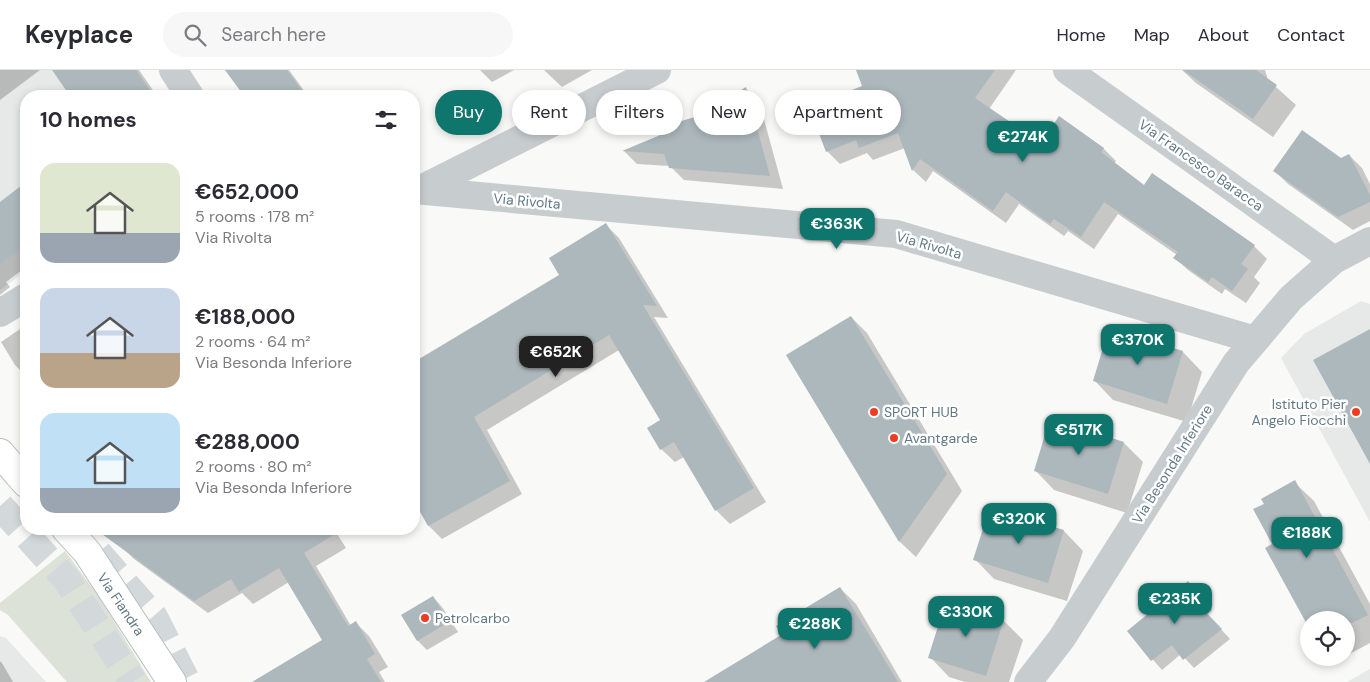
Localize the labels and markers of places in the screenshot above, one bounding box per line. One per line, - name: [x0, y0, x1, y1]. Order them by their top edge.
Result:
- pin: €274K: [988, 121, 1058, 163]
- pin: €363K: [802, 208, 872, 250]
- pin: €370K: [1103, 324, 1173, 366]
- pin: €652K: [521, 336, 591, 378]
- place label: Istituto Pier Angelo Fiocchi: [1251, 395, 1346, 429]
- place label: SPORT HUB: [884, 403, 958, 421]
- marker: SPORT HUB: [868, 406, 880, 418]
- marker: Istituto Pier Angelo Fiocchi: [1350, 406, 1362, 418]
- pin: €517K: [1044, 414, 1114, 456]
- place label: Avantgarde: [904, 429, 978, 447]
- marker: Avantgarde: [888, 432, 900, 444]
- pin: €320K: [984, 502, 1054, 545]
- pin: €188K: [1272, 516, 1342, 559]
- pin: €235K: [1140, 582, 1210, 625]
- pin: €330K: [931, 596, 1001, 638]
- pin: €288K: [780, 608, 850, 650]
- place label: Petrolcarbo: [435, 609, 510, 627]
- marker: Petrolcarbo: [419, 612, 431, 624]

